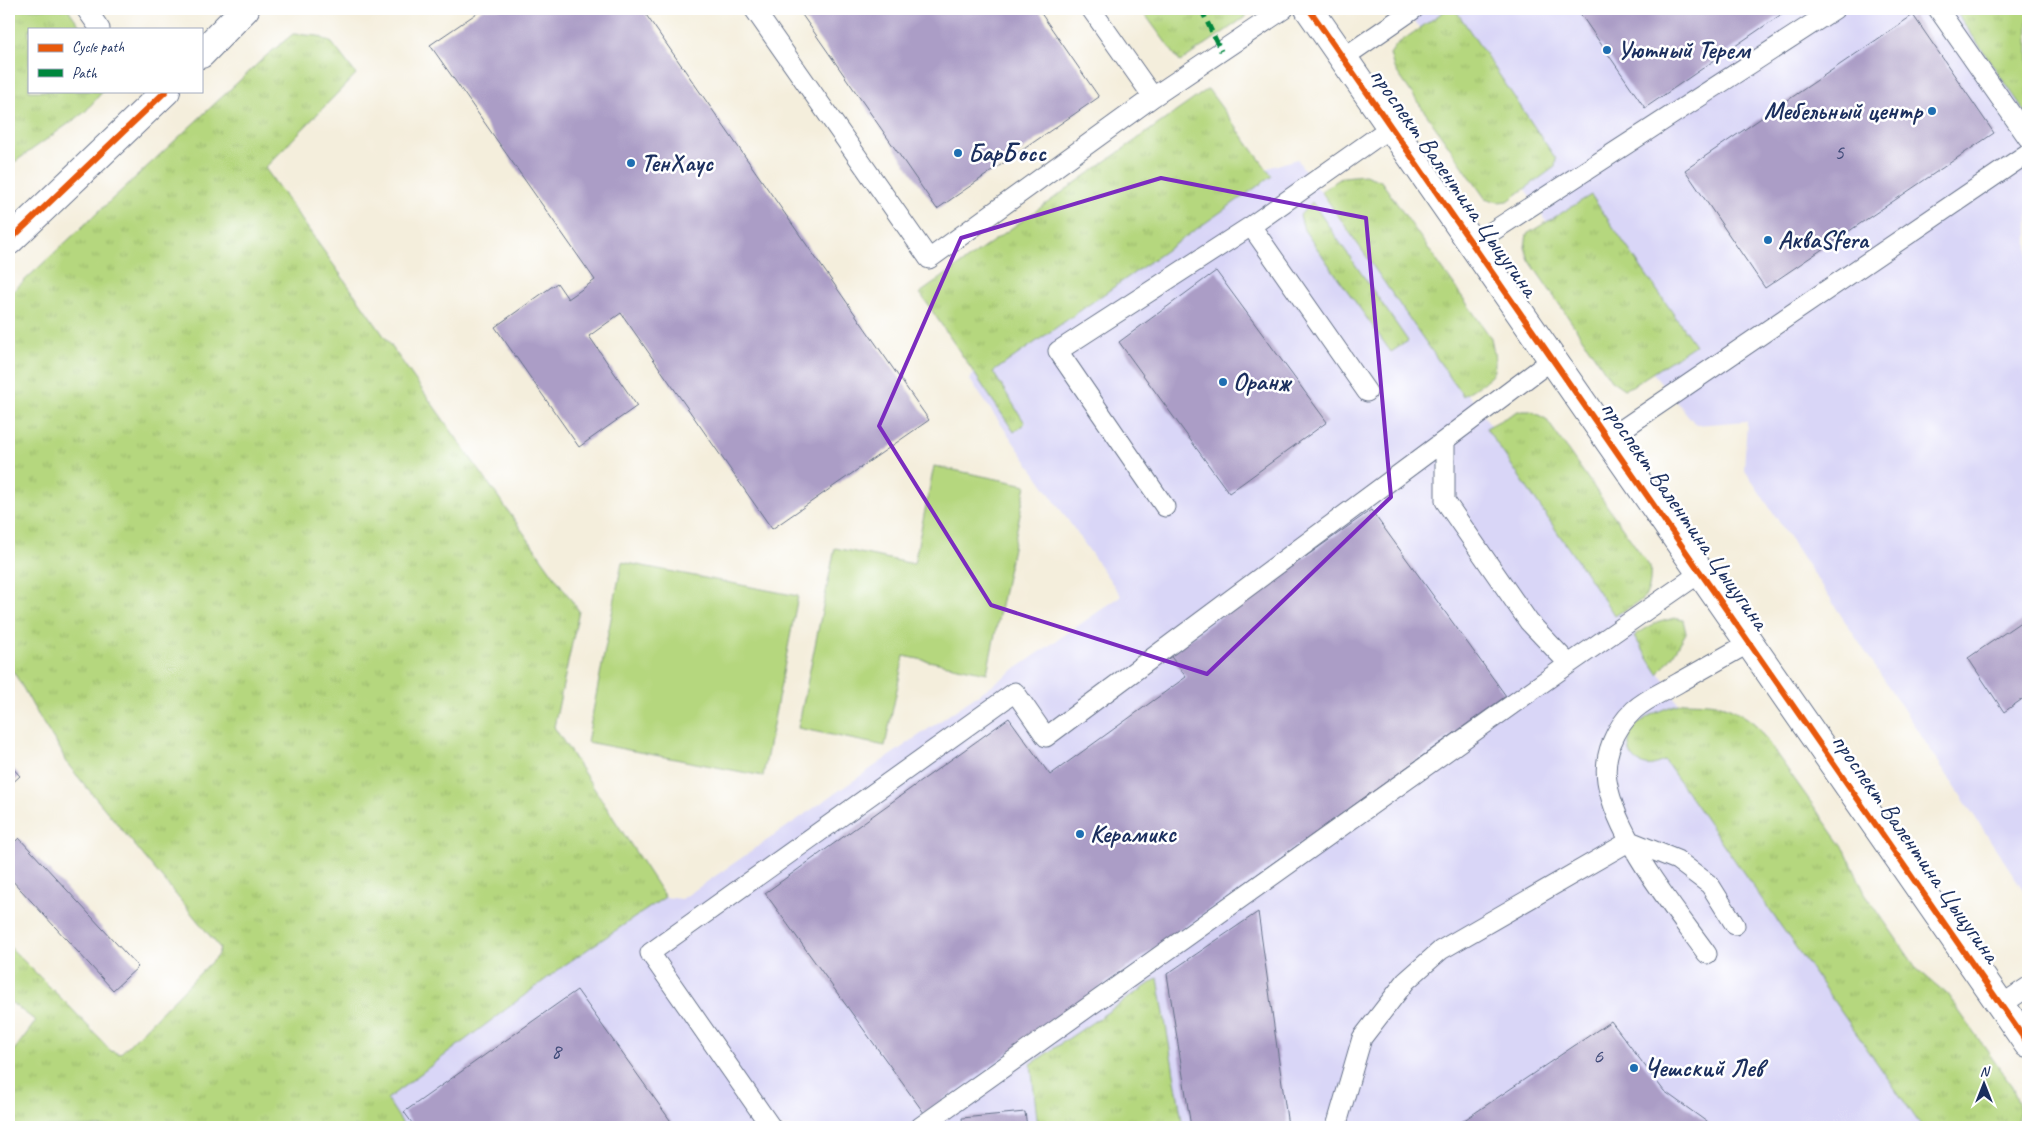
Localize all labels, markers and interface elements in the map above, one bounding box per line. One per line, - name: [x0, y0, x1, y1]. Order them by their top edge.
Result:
- legend: [28, 28, 202, 92]
- place label: Уютный Терем: [1617, 34, 1752, 66]
- text: Cycle path: [72, 38, 124, 57]
- marker: Уютный Терем: [1601, 44, 1613, 56]
- street label: проспект Валентина Цыцугина: [1363, 61, 1547, 305]
- text: Path: [72, 64, 98, 83]
- place label: Мебельный центр: [1764, 95, 1924, 127]
- marker: Мебельный центр: [1926, 105, 1938, 117]
- place label: БарБосс: [968, 137, 1047, 169]
- house number: 5: [1834, 138, 1845, 166]
- place label: ТенХаус: [641, 147, 714, 179]
- marker: БарБосс: [952, 147, 964, 159]
- marker: ТенХаус: [625, 157, 637, 169]
- place label: АкваSfera: [1778, 224, 1870, 256]
- marker: АкваSfera: [1762, 234, 1774, 246]
- place label: Оранж: [1233, 366, 1294, 398]
- marker: Оранж: [1217, 376, 1229, 388]
- street label: проспект Валентина Цыцугина: [1594, 394, 1778, 638]
- street label: проспект Валентина Цыцугина: [1825, 727, 2009, 971]
- place label: Керамикс: [1090, 818, 1178, 850]
- marker: Керамикс: [1074, 828, 1086, 840]
- house number: 8: [551, 1037, 563, 1065]
- house number: 6: [1593, 1042, 1604, 1070]
- place label: Чешский Лев: [1644, 1052, 1769, 1084]
- north arrow: [1960, 1058, 2010, 1108]
- marker: Чешский Лев: [1628, 1062, 1640, 1074]
- text: N: [1980, 1063, 1991, 1080]

